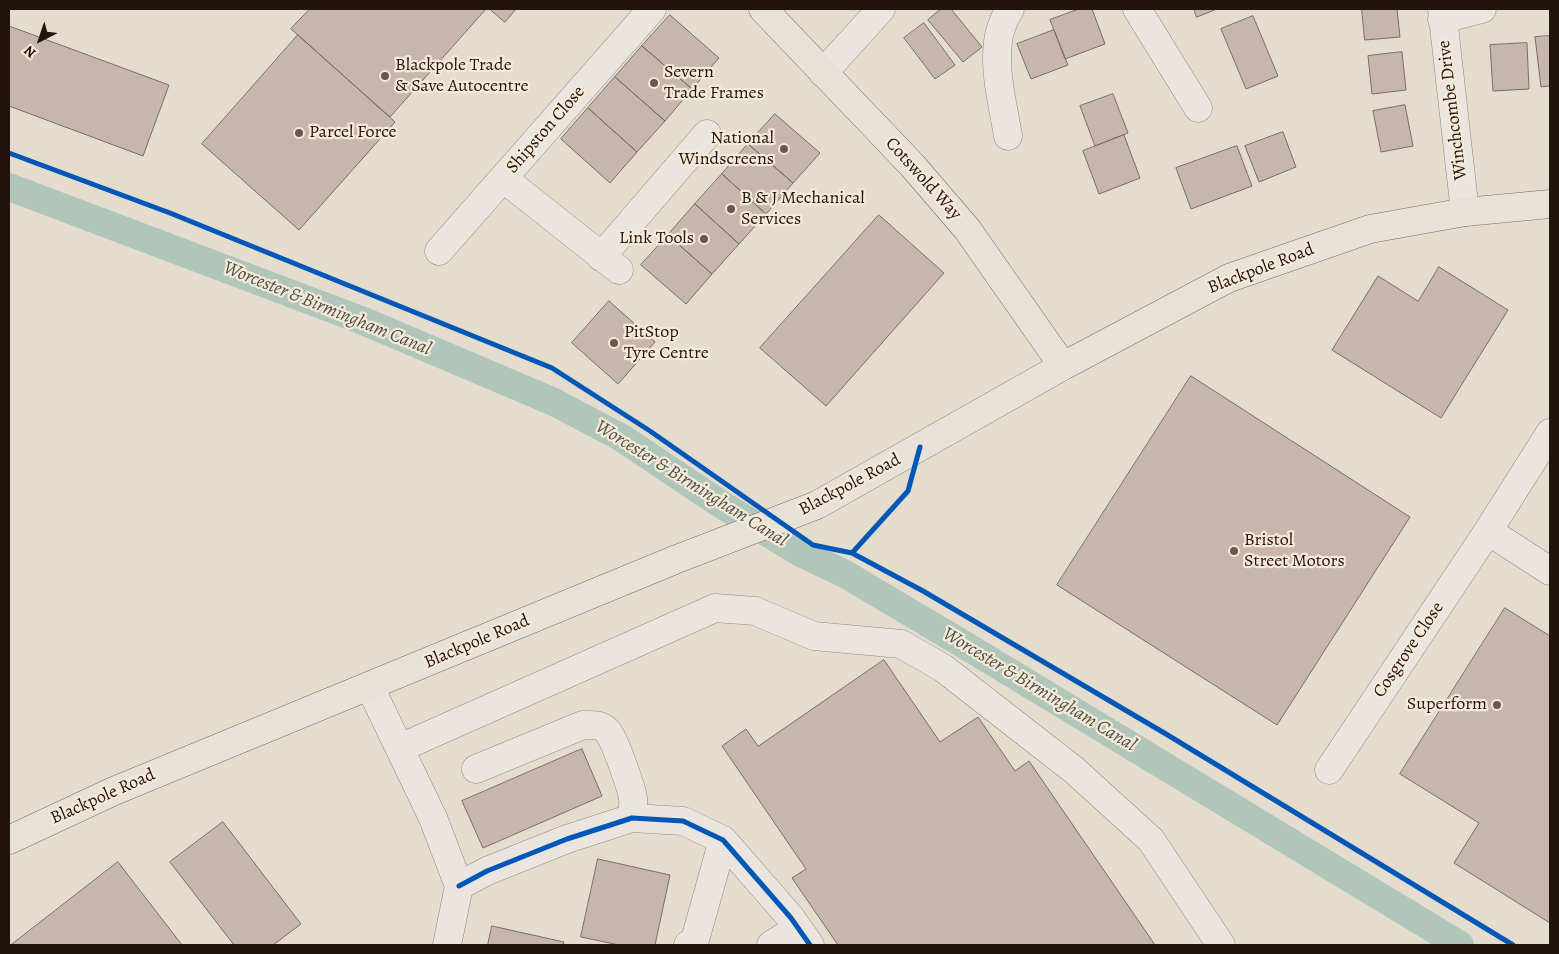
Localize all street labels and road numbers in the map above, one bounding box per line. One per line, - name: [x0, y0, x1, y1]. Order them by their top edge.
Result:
- street label: Winchcombe Drive: [1434, 39, 1472, 181]
- street label: Shipston Close: [502, 82, 590, 178]
- street label: Cotswold Way: [880, 133, 966, 225]
- street label: Blackpole Road: [1205, 239, 1317, 299]
- street label: Blackpole Road: [795, 449, 905, 521]
- street label: Cosgrove Close: [1369, 598, 1449, 702]
- street label: Blackpole Road: [421, 610, 533, 674]
- street label: Blackpole Road: [47, 764, 159, 830]

